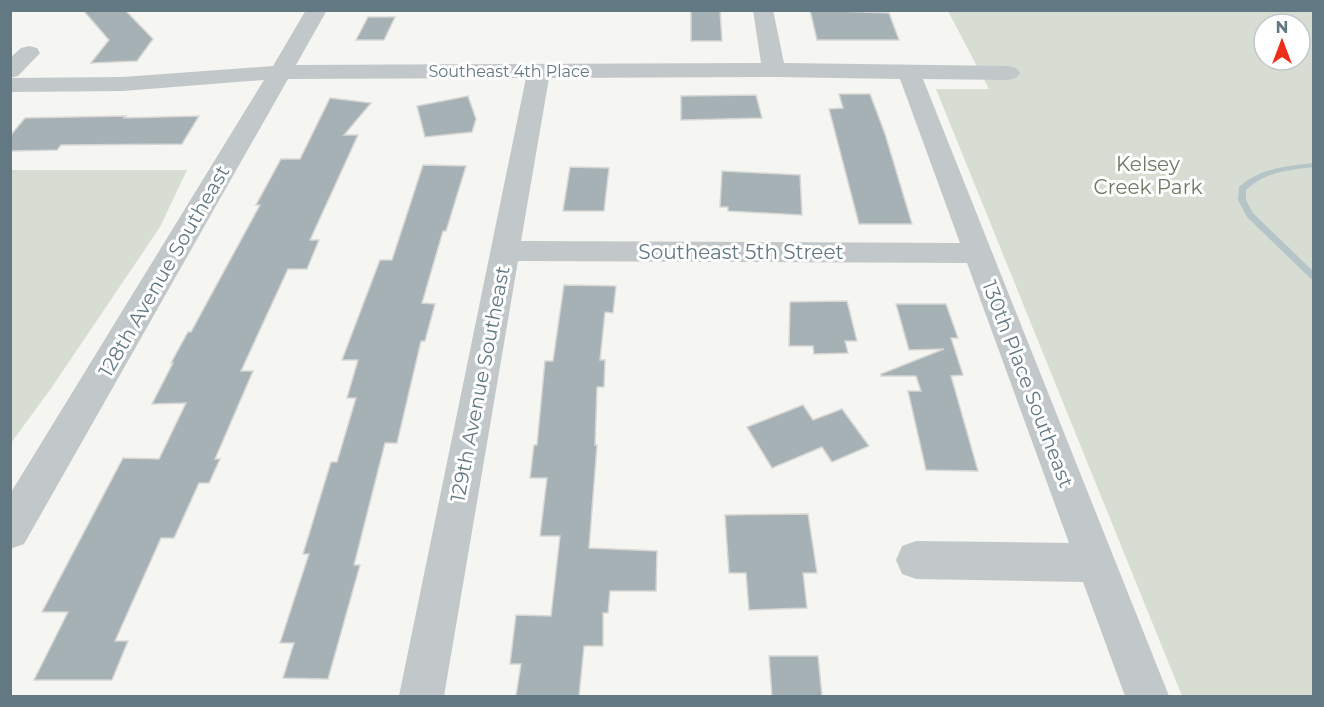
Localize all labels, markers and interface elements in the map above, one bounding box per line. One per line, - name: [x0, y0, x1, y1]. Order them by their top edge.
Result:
- north arrow: [1252, 12, 1312, 72]
- text: N: [1276, 18, 1288, 37]
- street label: Southeast 4th Place: [428, 62, 590, 81]
- park label: Kelsey Creek Park: [1094, 152, 1203, 199]
- street label: 128th Avenue Southeast: [94, 161, 234, 381]
- street label: Southeast 5th Street: [638, 240, 844, 264]
- street label: 129th Avenue Southeast: [445, 264, 515, 504]
- street label: 130th Place Southeast: [977, 277, 1079, 491]

